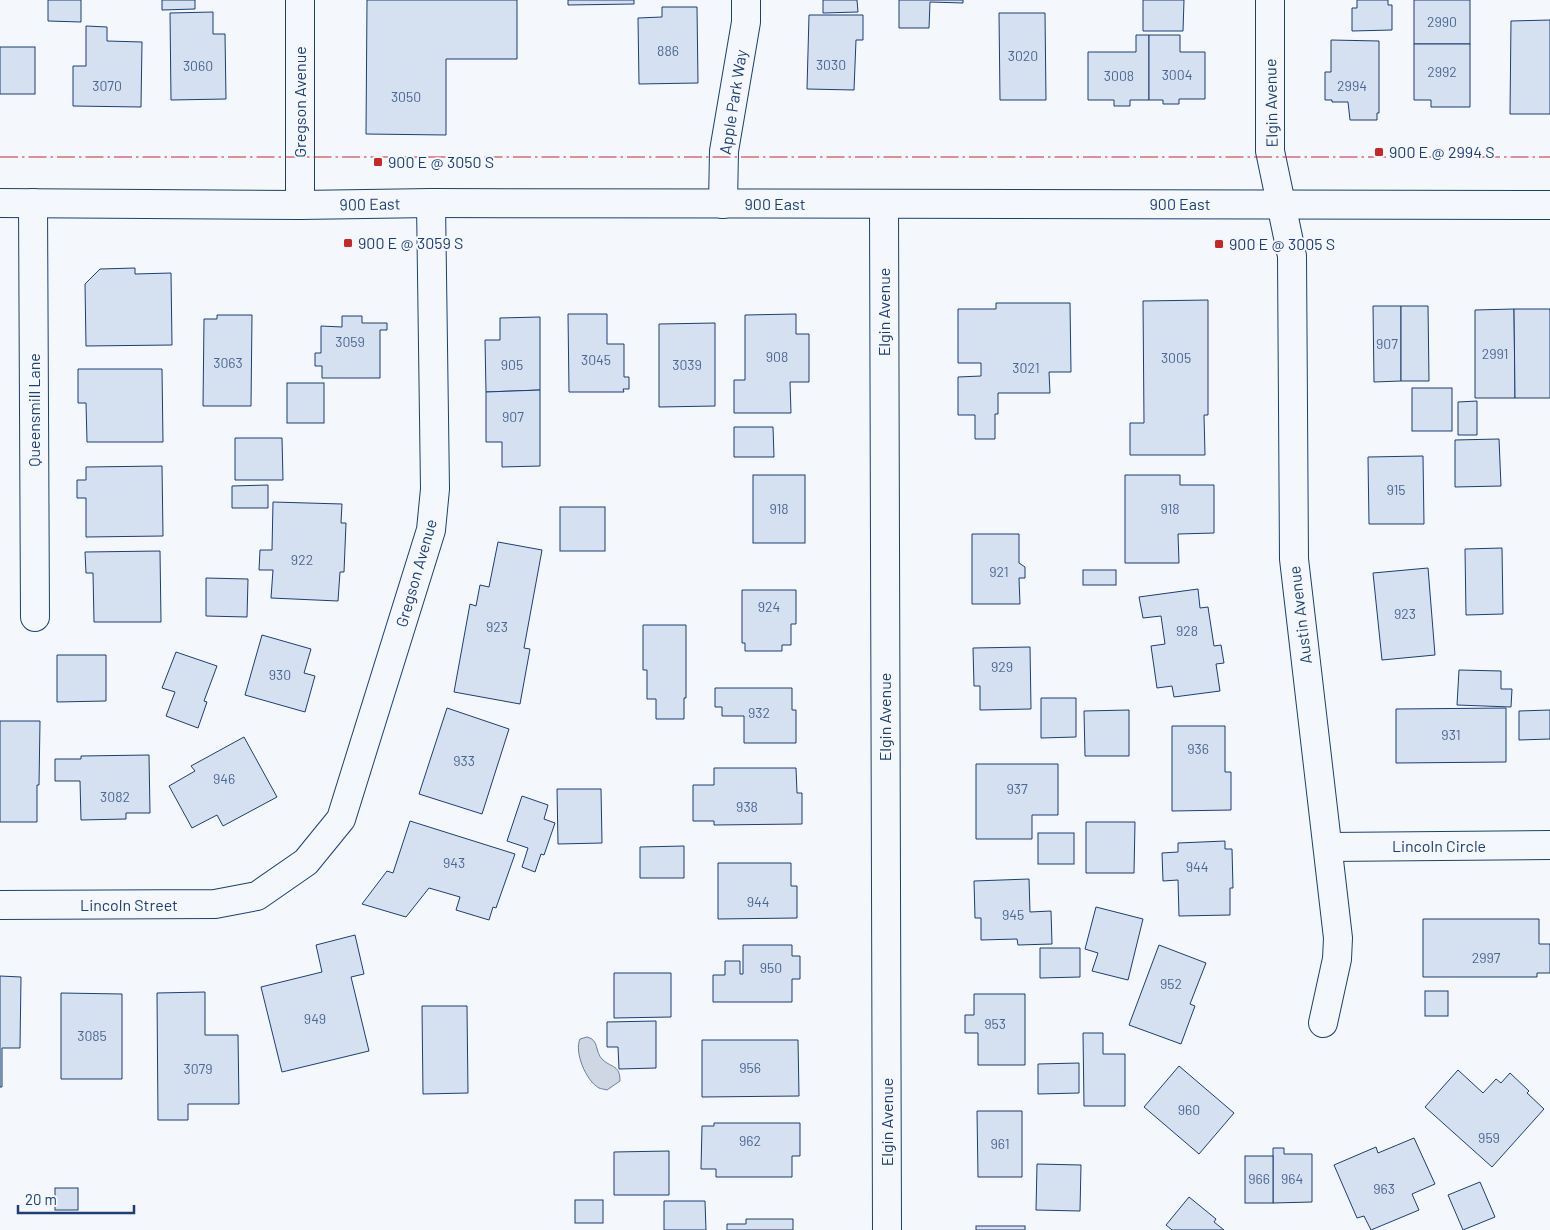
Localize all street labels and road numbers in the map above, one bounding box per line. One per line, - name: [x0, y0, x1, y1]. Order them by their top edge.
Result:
- street label: Gregson Avenue: [290, 46, 309, 158]
- street label: Apple Park Way: [715, 47, 750, 156]
- street label: Elgin Avenue: [1260, 59, 1281, 148]
- street label: 900 East: [339, 193, 401, 214]
- street label: 900 East: [745, 194, 805, 213]
- street label: 900 East: [1150, 194, 1210, 213]
- street label: Elgin Avenue: [874, 268, 893, 356]
- street label: Queensmill Lane: [24, 353, 43, 467]
- street label: Gregson Avenue: [391, 517, 440, 629]
- street label: Austin Avenue: [1284, 565, 1315, 665]
- street label: Elgin Avenue: [875, 673, 894, 761]
- street label: Lincoln Circle: [1392, 836, 1486, 855]
- street label: Lincoln Street: [80, 895, 178, 914]
- street label: Elgin Avenue: [877, 1078, 896, 1166]

